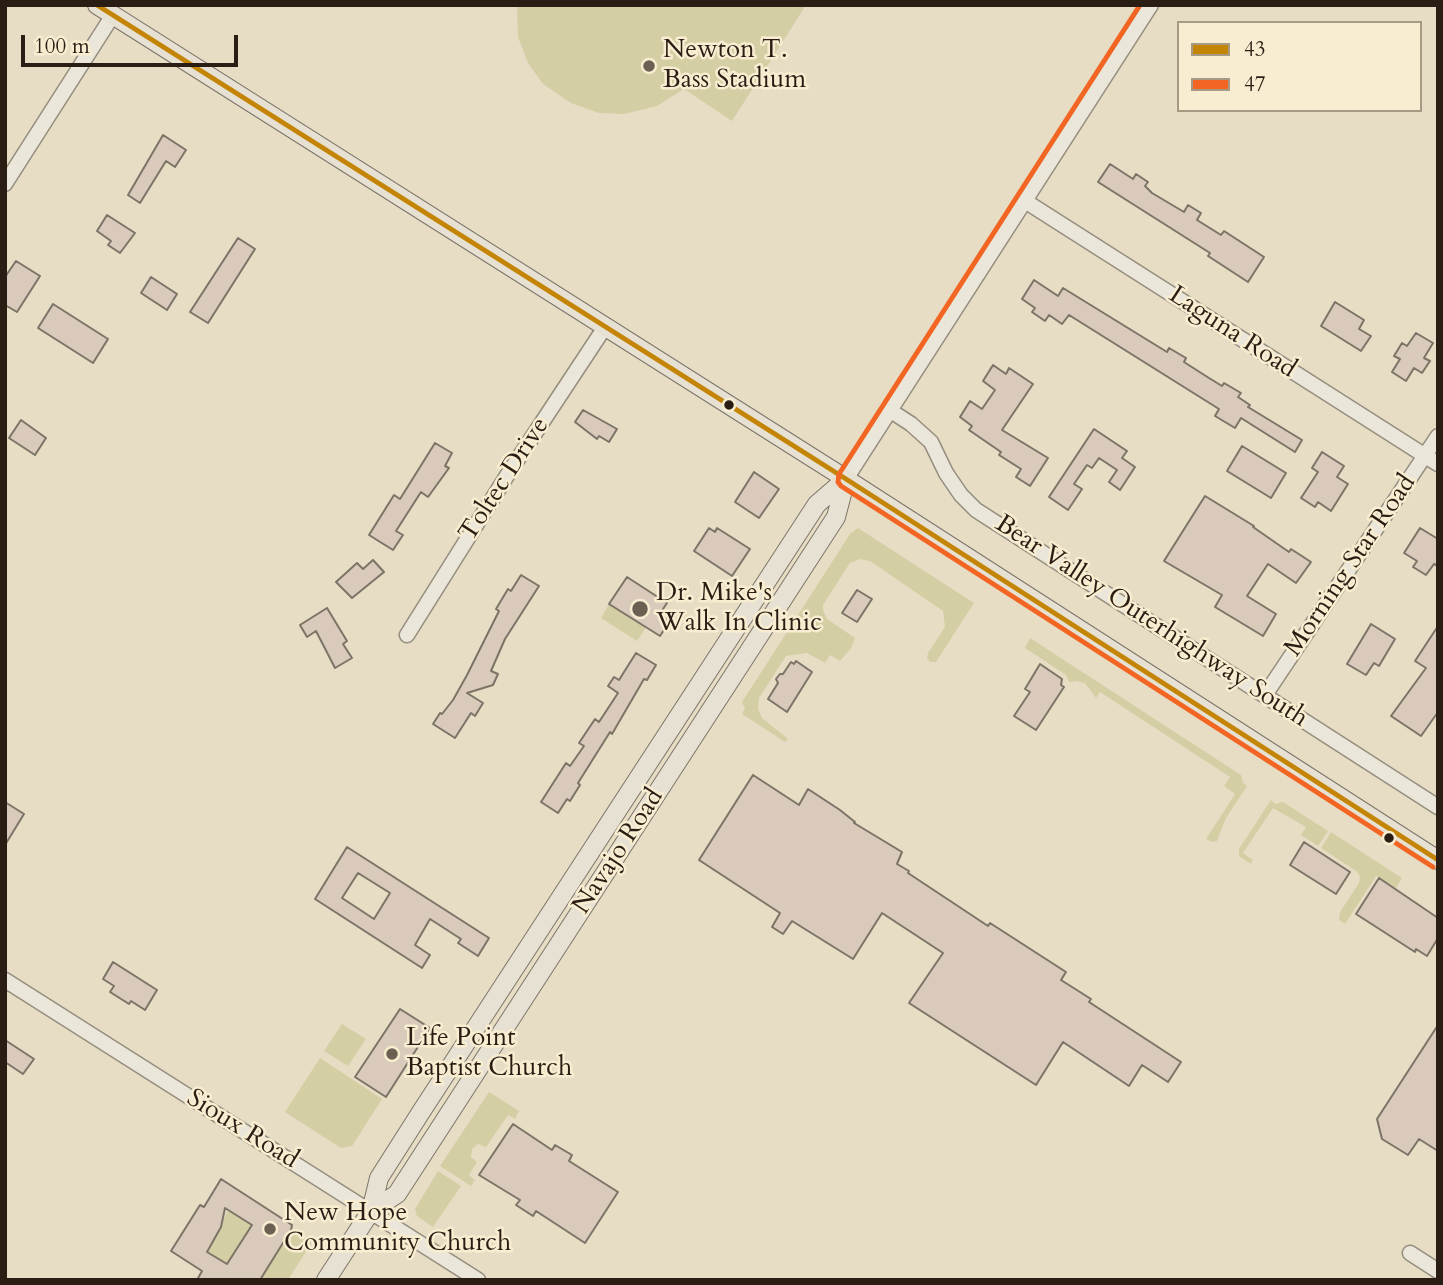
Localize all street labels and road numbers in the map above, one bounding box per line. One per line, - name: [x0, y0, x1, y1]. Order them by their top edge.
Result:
- street label: Laguna Road: [1162, 280, 1302, 386]
- street label: Toltec Drive: [453, 412, 557, 548]
- street label: Morning Star Road: [1279, 469, 1423, 663]
- street label: Bear Valley Outerhighway South: [989, 509, 1313, 735]
- street label: Navajo Road: [567, 783, 671, 921]
- street label: Sioux Road: [180, 1083, 304, 1177]

